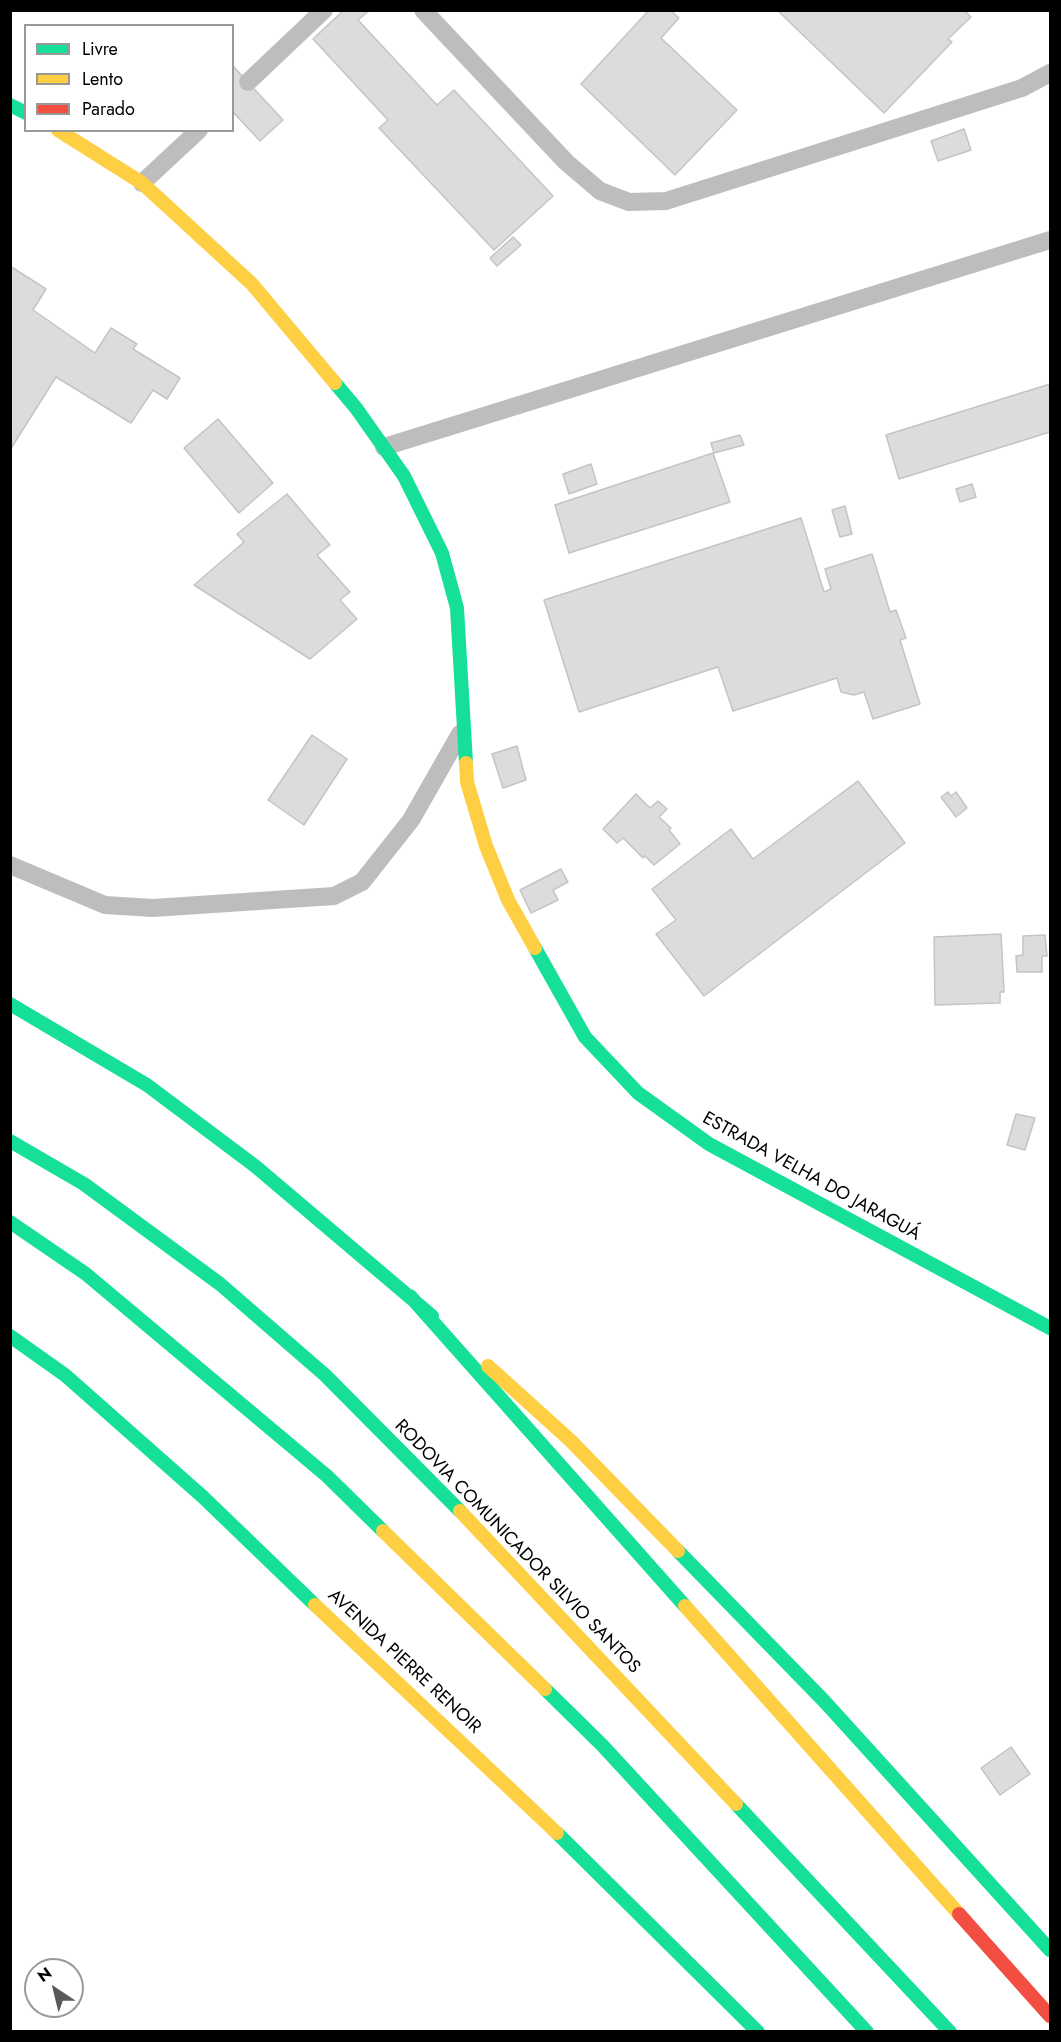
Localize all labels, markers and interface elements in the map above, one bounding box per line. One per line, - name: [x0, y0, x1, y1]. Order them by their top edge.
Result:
- legend: [24, 24, 234, 132]
- text: Livre: [82, 36, 118, 62]
- text: Lento: [82, 66, 123, 92]
- text: Parado: [82, 96, 135, 122]
- street label: ESTRADA VELHA DO JARAGUÁ: [698, 1108, 924, 1246]
- street label: RODOVIA COMUNICADOR SILVIO SANTOS: [390, 1416, 644, 1678]
- street label: AVENIDA PIERRE RENOIR: [323, 1585, 485, 1739]
- north arrow: [24, 1958, 84, 2018]
- text: N: [33, 1961, 56, 1988]

